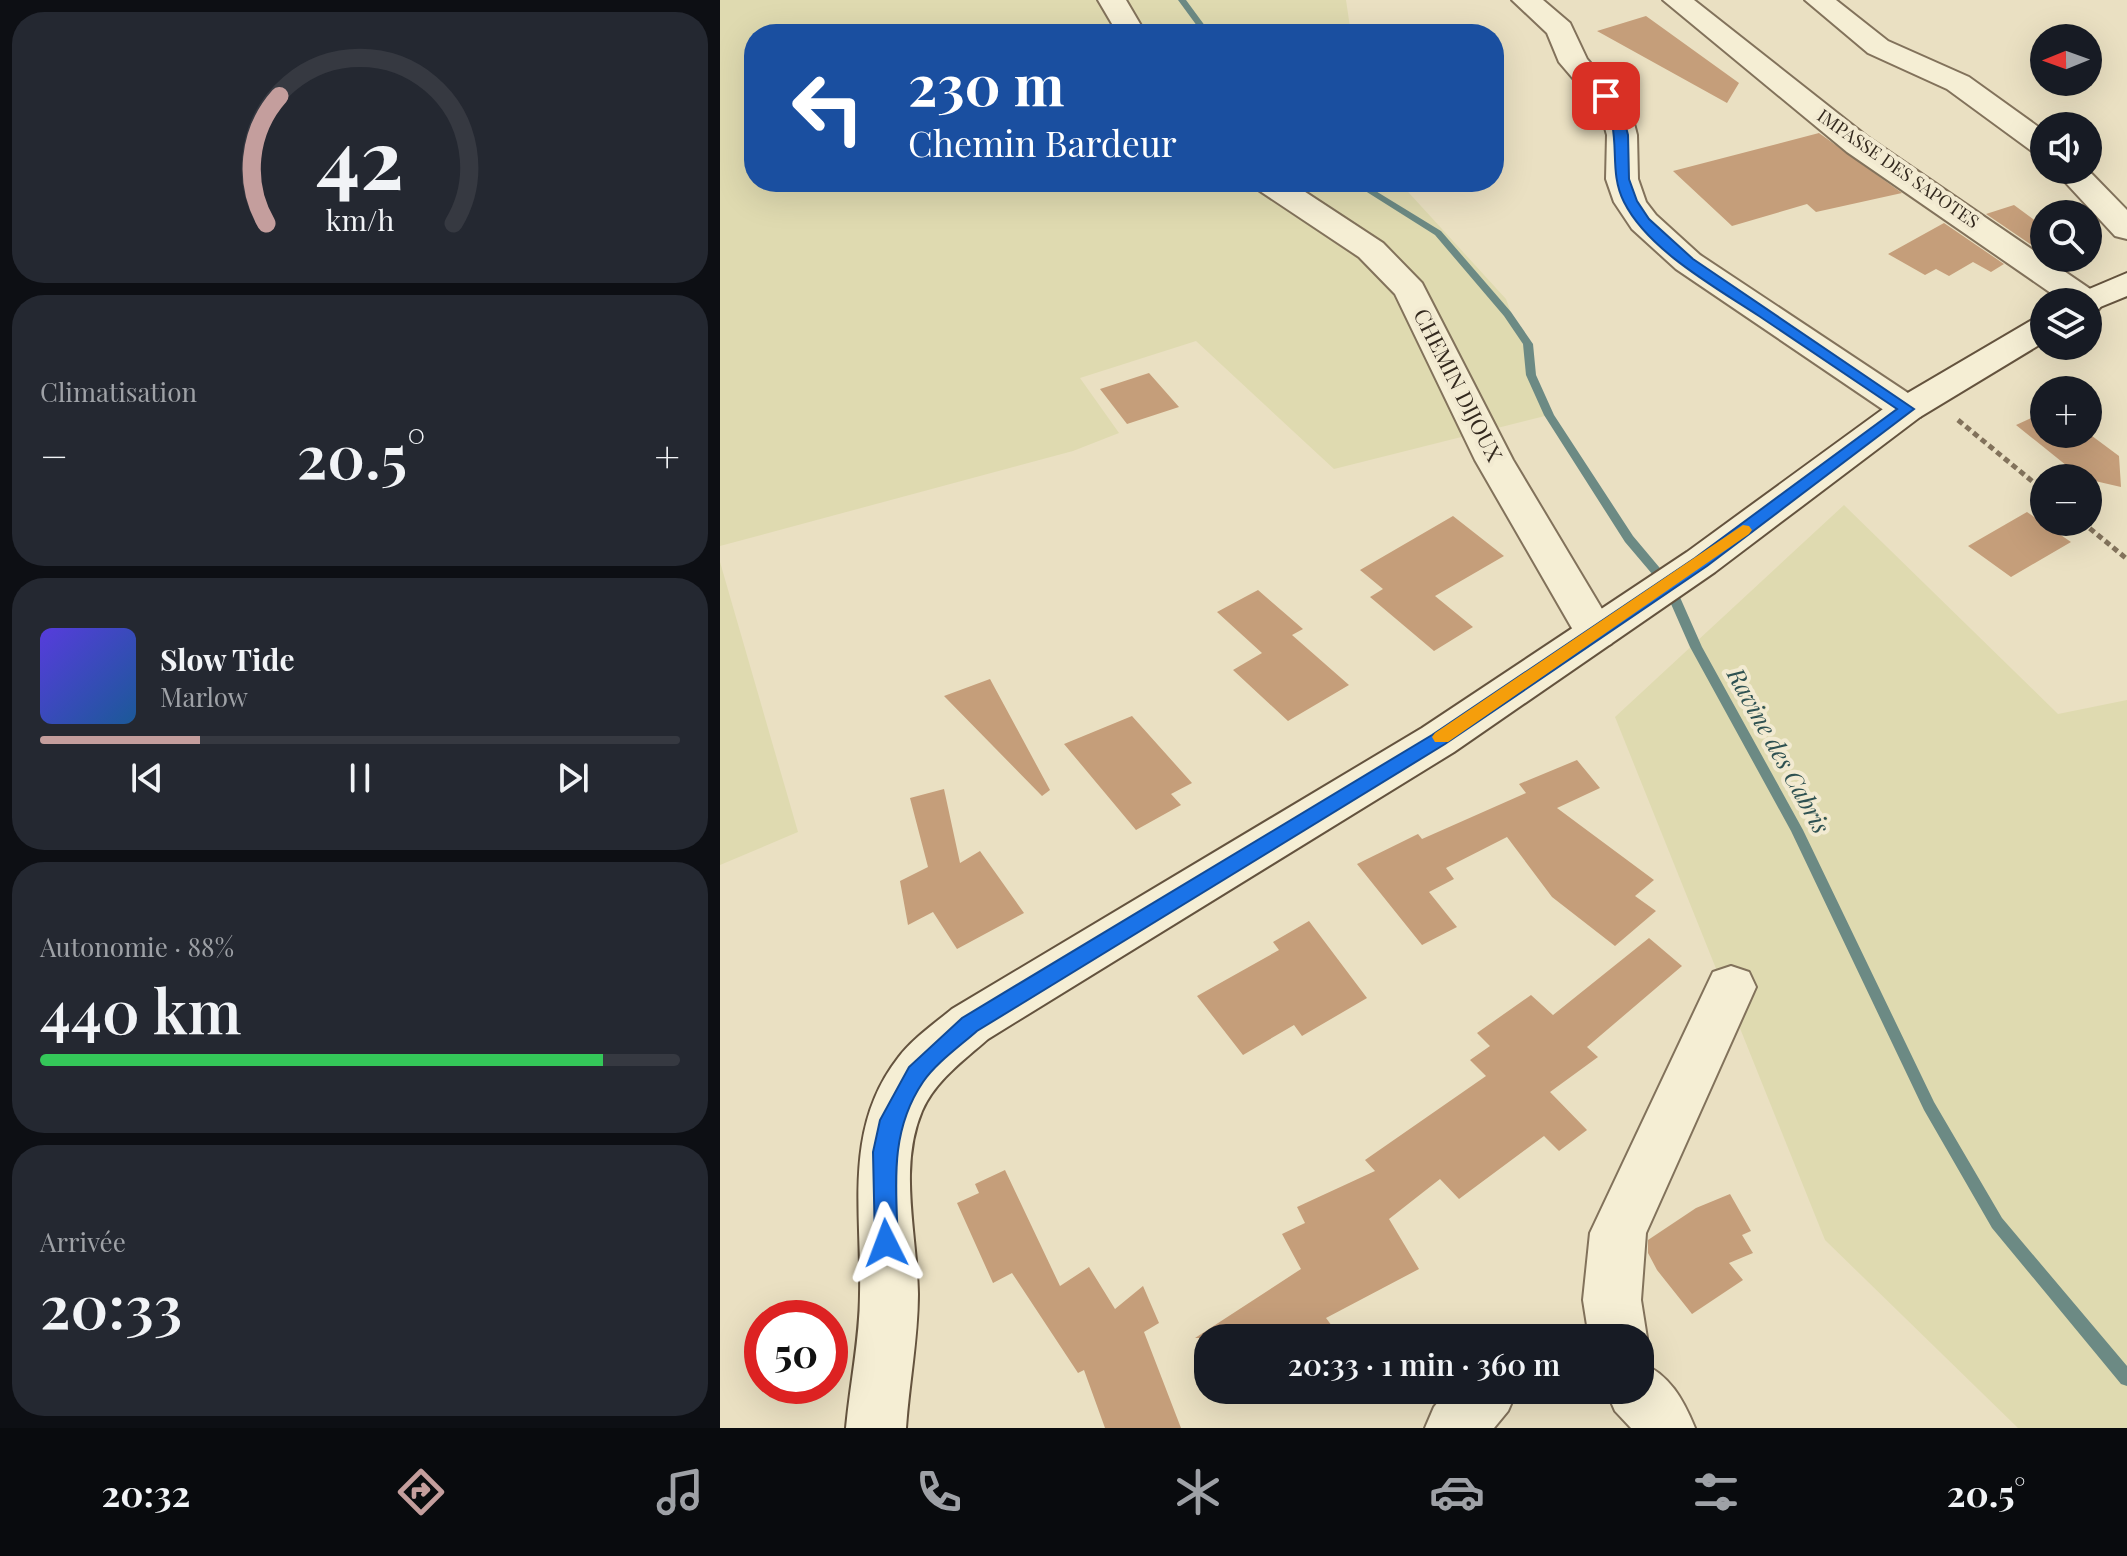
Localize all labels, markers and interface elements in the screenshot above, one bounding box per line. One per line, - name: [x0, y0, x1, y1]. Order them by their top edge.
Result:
- north arrow: [2030, 24, 2102, 96]
- map controls: [2030, 24, 2102, 536]
- text: 230 m: [908, 46, 1064, 121]
- icon: left: [776, 56, 880, 160]
- pin: [1572, 62, 1640, 130]
- icon: arrive: [1584, 74, 1628, 118]
- text: 42: [316, 99, 404, 210]
- street label: IMPASSE DES SAPOTES: [1813, 103, 1984, 233]
- button: sound: [2030, 112, 2102, 184]
- text: Chemin Bardeur: [908, 118, 1177, 166]
- text: km/h: [326, 200, 394, 238]
- button: search: [2030, 200, 2102, 272]
- button: layers: [2030, 288, 2102, 360]
- street label: CHEMIN DIJOUX: [1407, 303, 1510, 466]
- text: Climatisation: [40, 374, 197, 409]
- button: +: [2030, 376, 2102, 448]
- text: 20.5°: [297, 414, 426, 494]
- text: −: [40, 425, 68, 484]
- text: +: [654, 425, 680, 484]
- button: −: [2030, 464, 2102, 536]
- text: Slow Tide: [160, 639, 295, 679]
- water label: Ravine des Cabris: [1721, 661, 1839, 839]
- text: Marlow: [160, 679, 248, 714]
- icon: previous: [125, 756, 169, 800]
- icon: pause: [338, 756, 382, 800]
- icon: next: [551, 756, 595, 800]
- text: Autonomie · 88%: [40, 929, 234, 964]
- text: 440 km: [40, 969, 241, 1049]
- position arrow: [844, 1201, 928, 1285]
- text: Arrivée: [40, 1224, 126, 1259]
- text: 20:33: [40, 1264, 182, 1344]
- speed limit sign: 50: [744, 1300, 848, 1404]
- text: 20:33 · 1 min · 360 m: [1288, 1344, 1560, 1384]
- icon: directions: [393, 1464, 449, 1520]
- icon: music: [652, 1464, 708, 1520]
- icon: phone: [911, 1464, 967, 1520]
- icon: climate: [1170, 1464, 1226, 1520]
- icon: car: [1429, 1464, 1485, 1520]
- icon: filters: [1688, 1464, 1744, 1520]
- text: 20:32: [101, 1468, 190, 1516]
- text: 20.5°: [1947, 1468, 2026, 1516]

